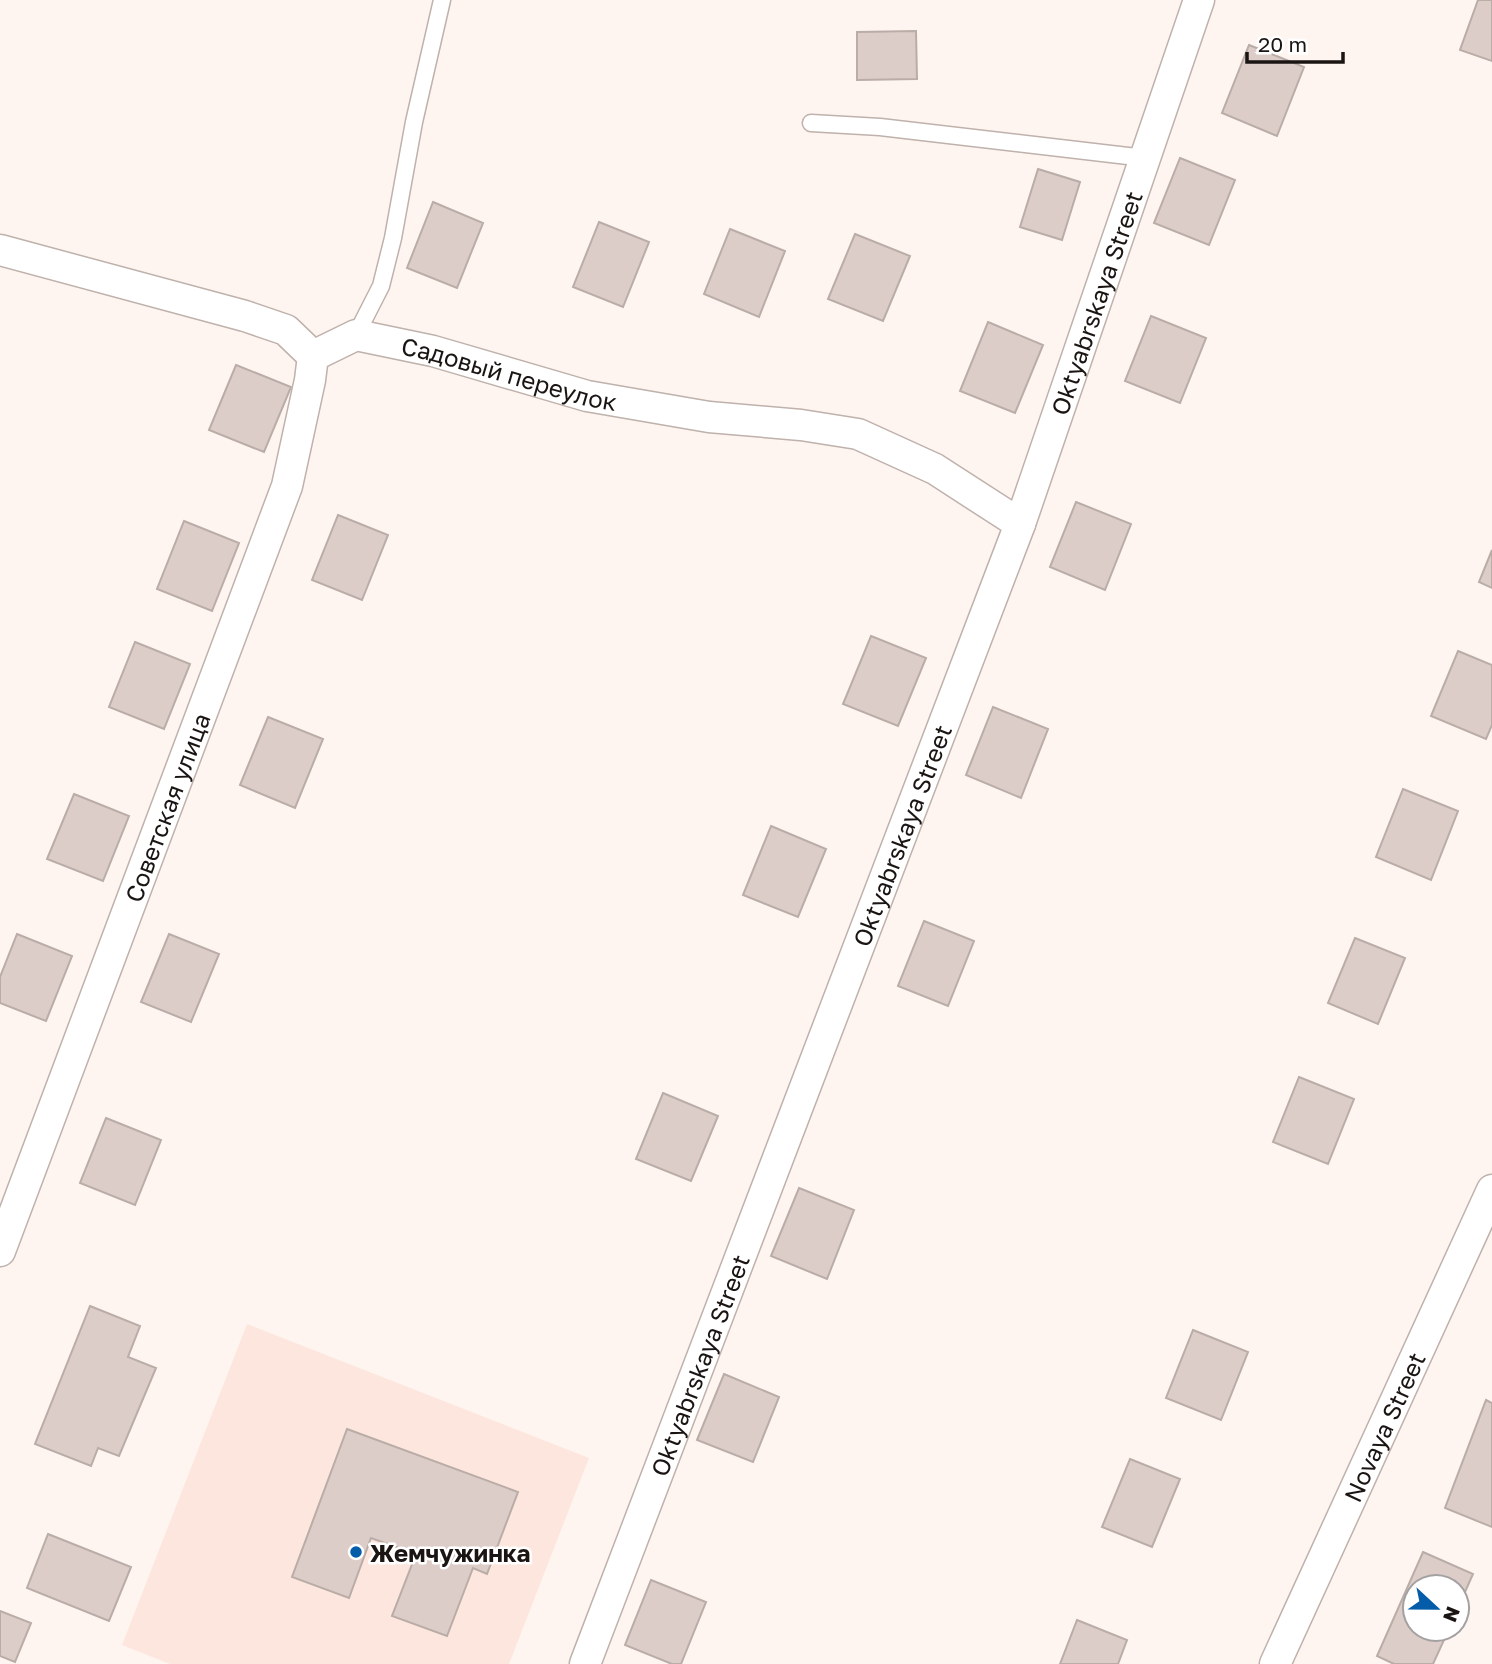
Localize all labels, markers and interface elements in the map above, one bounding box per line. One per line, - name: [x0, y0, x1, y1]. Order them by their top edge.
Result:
- scale bar: [1247, 21, 1343, 65]
- text: 20 m: [1258, 31, 1307, 57]
- street label: Oktyabrskaya Street: [1044, 187, 1147, 419]
- street label: Садовый переулок: [399, 330, 619, 415]
- street label: Советская улица: [118, 709, 215, 906]
- street label: Oktyabrskaya Street: [846, 720, 957, 950]
- street label: Oktyabrskaya Street: [644, 1250, 754, 1480]
- street label: Novaya Street: [1337, 1347, 1430, 1506]
- place label: Жемчужинка: [370, 1538, 531, 1567]
- marker: Жемчужинка: [348, 1544, 364, 1560]
- north arrow: [1401, 1573, 1471, 1643]
- text: N: [1439, 1604, 1466, 1626]

